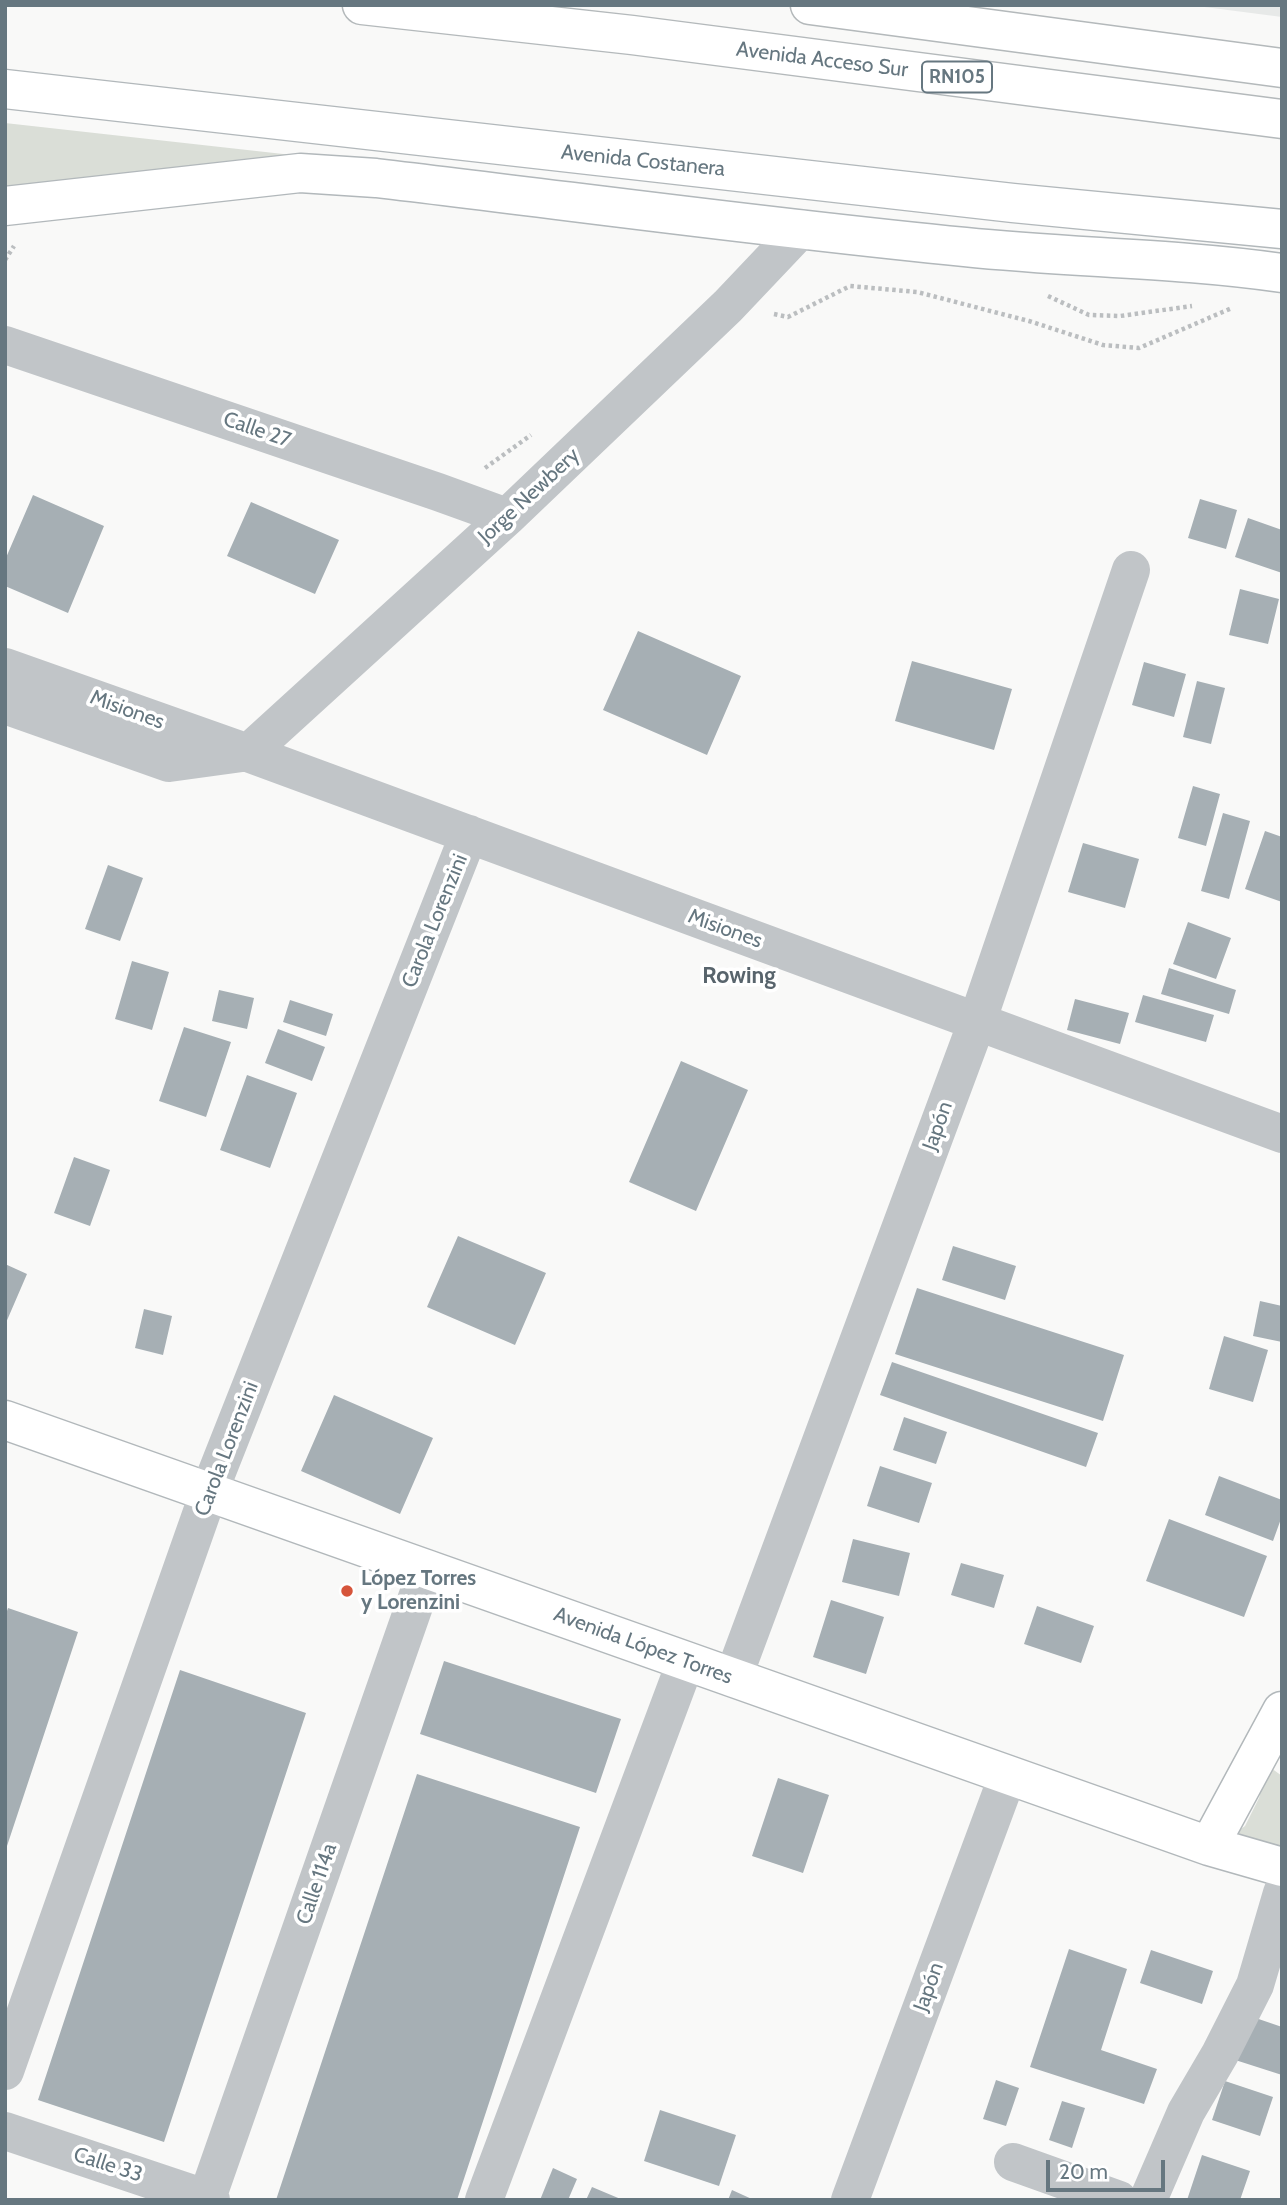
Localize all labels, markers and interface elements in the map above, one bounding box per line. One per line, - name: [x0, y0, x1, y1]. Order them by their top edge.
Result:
- street label: Avenida Acceso Sur: [735, 37, 909, 83]
- road number: RN105: [922, 61, 992, 92]
- street label: Avenida Costanera: [560, 140, 726, 182]
- street label: Calle 27: [220, 407, 294, 453]
- street label: Jorge Newbery: [473, 443, 585, 549]
- street label: Misiones: [86, 685, 168, 735]
- street label: Carola Lorenzini: [397, 850, 473, 992]
- street label: Misiones: [684, 904, 766, 954]
- district label: Rowing: [702, 962, 776, 990]
- street label: Japón: [918, 1098, 958, 1154]
- street label: Carola Lorenzini: [190, 1378, 264, 1520]
- place label: López Torres y Lorenzini: [361, 1566, 476, 1616]
- marker: López Torres y Lorenzini: [339, 1583, 355, 1599]
- street label: Avenida López Torres: [550, 1602, 736, 1690]
- street label: Calle 114a: [291, 1840, 343, 1928]
- street label: Japón: [909, 1959, 949, 2015]
- street label: Calle 33: [70, 2142, 146, 2188]
- scale bar: [1049, 2146, 1168, 2190]
- text: 20 m: [1059, 2159, 1108, 2184]

